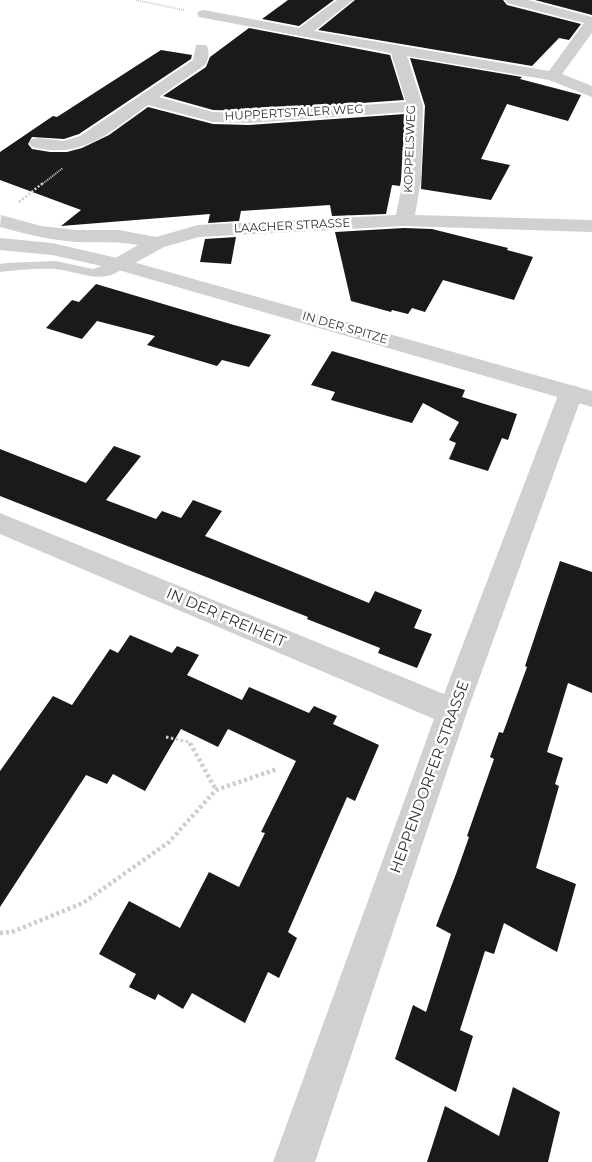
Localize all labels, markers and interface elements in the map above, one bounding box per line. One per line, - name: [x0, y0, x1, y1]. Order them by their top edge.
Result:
- street label: HUPPERTSTALER WEG: [224, 102, 364, 124]
- street label: KOPPELSWEG: [401, 105, 419, 193]
- street label: LAACHER STRASSE: [233, 216, 351, 236]
- street label: IN DER SPITZE: [300, 309, 390, 347]
- street label: IN DER FREIHEIT: [164, 585, 288, 651]
- street label: HEPPENDORFER STRASSE: [387, 678, 473, 876]

